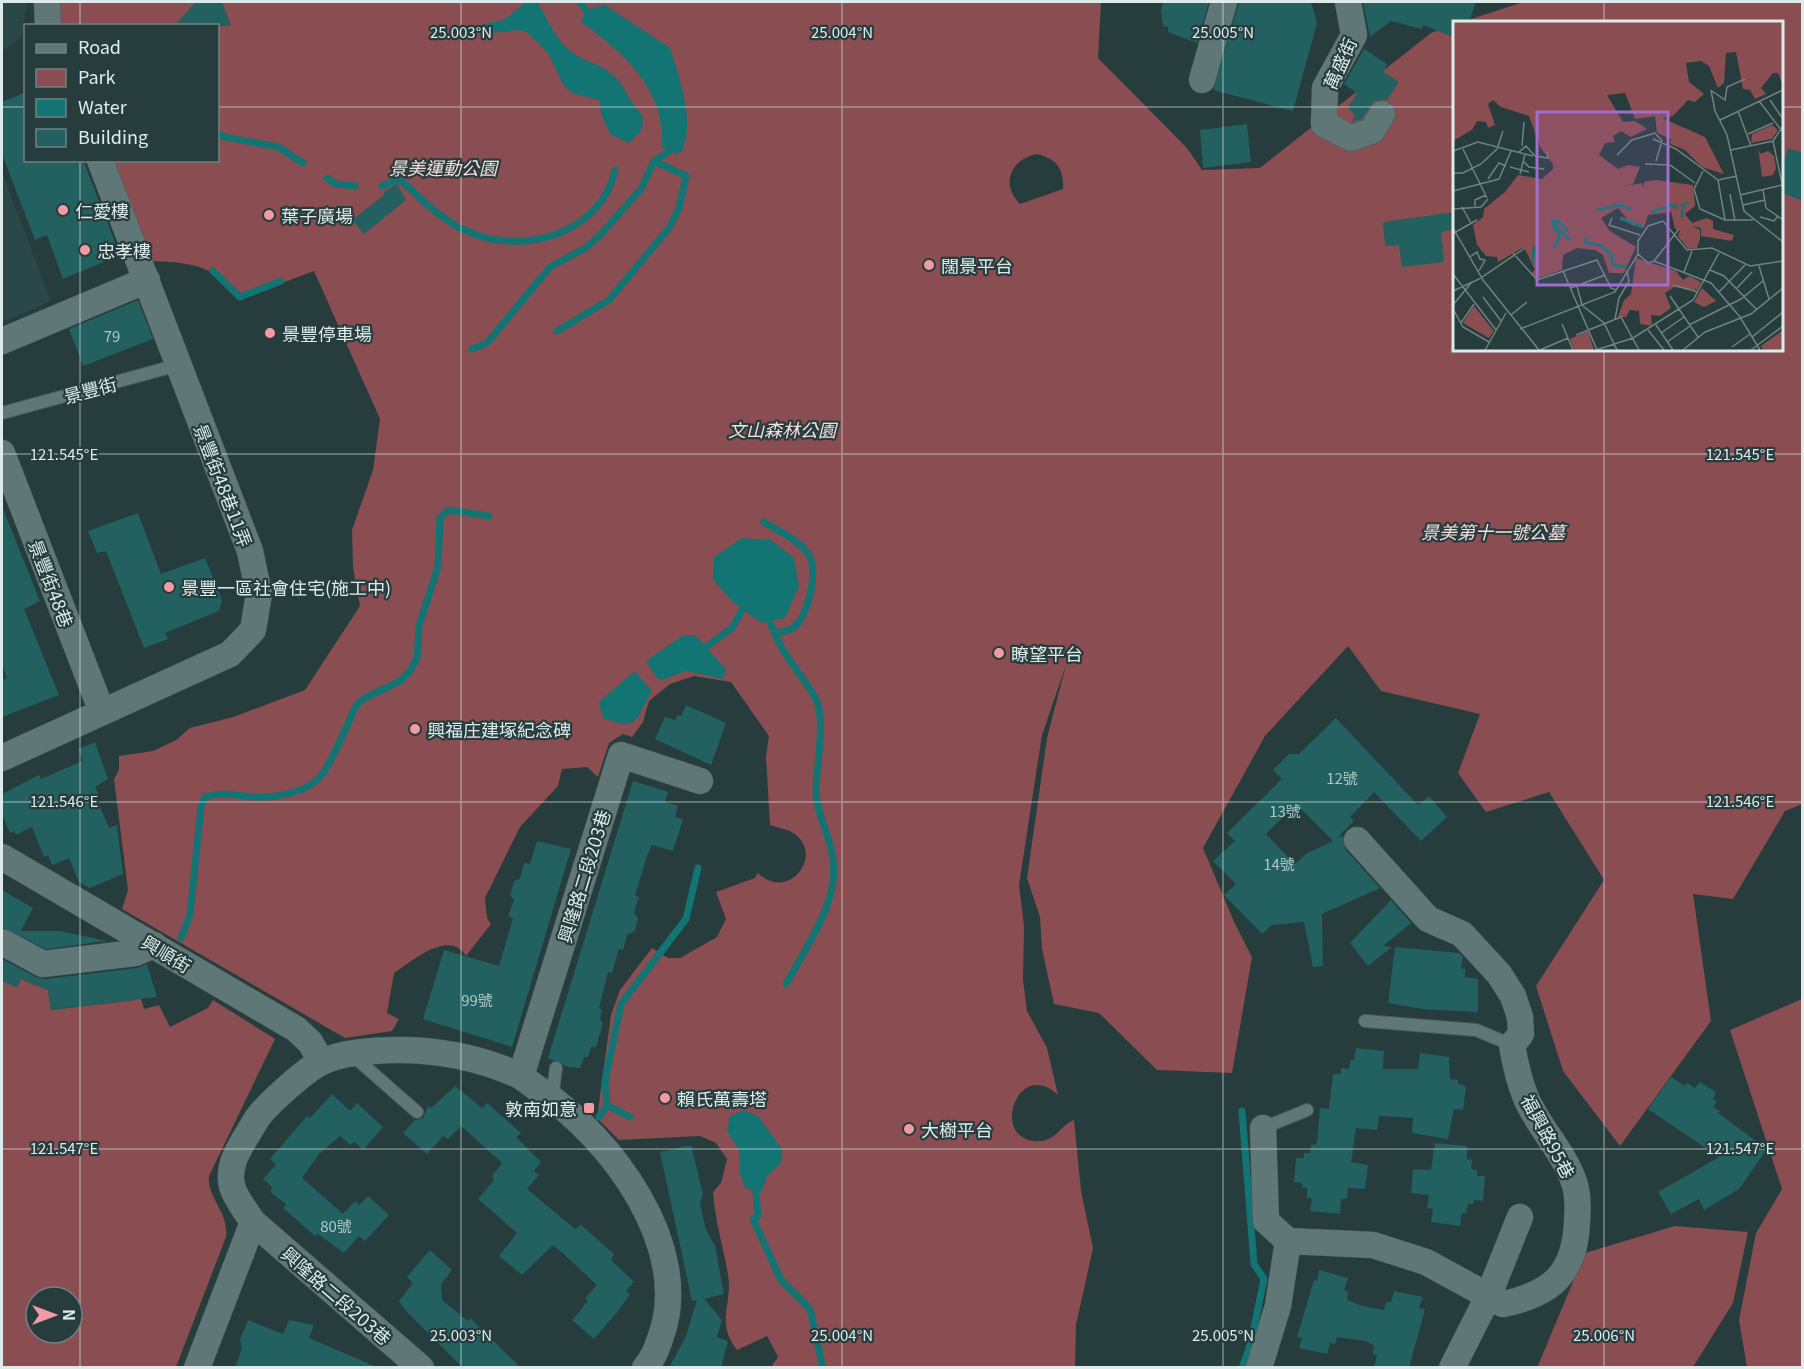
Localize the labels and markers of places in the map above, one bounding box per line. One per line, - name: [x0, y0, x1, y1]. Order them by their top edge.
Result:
- place label: 仁愛樓: [75, 197, 129, 223]
- place label: 葉子廣場: [281, 202, 353, 228]
- marker: 仁愛樓: [56, 203, 70, 217]
- marker: 葉子廣場: [262, 208, 276, 222]
- place label: 忠孝樓: [97, 237, 151, 263]
- marker: 忠孝樓: [78, 243, 92, 257]
- place label: 闊景平台: [941, 252, 1013, 278]
- marker: 闊景平台: [922, 258, 936, 272]
- place label: 景豐停車場: [282, 320, 372, 346]
- marker: 景豐停車場: [263, 326, 277, 340]
- place label: 景豐一區社會住宅(施工中): [181, 574, 391, 600]
- marker: 景豐一區社會住宅(施工中): [162, 580, 176, 594]
- place label: 瞭望平台: [1011, 640, 1083, 666]
- marker: 瞭望平台: [992, 646, 1006, 660]
- place label: 興福庄建塚紀念碑: [427, 716, 571, 742]
- marker: 興福庄建塚紀念碑: [408, 722, 422, 736]
- place label: 賴氏萬壽塔: [677, 1085, 767, 1111]
- marker: 賴氏萬壽塔: [658, 1091, 672, 1105]
- place label: 敦南如意: [505, 1095, 577, 1121]
- marker: 敦南如意: [582, 1101, 596, 1115]
- place label: 大樹平台: [921, 1116, 993, 1142]
- marker: 大樹平台: [902, 1122, 916, 1136]

